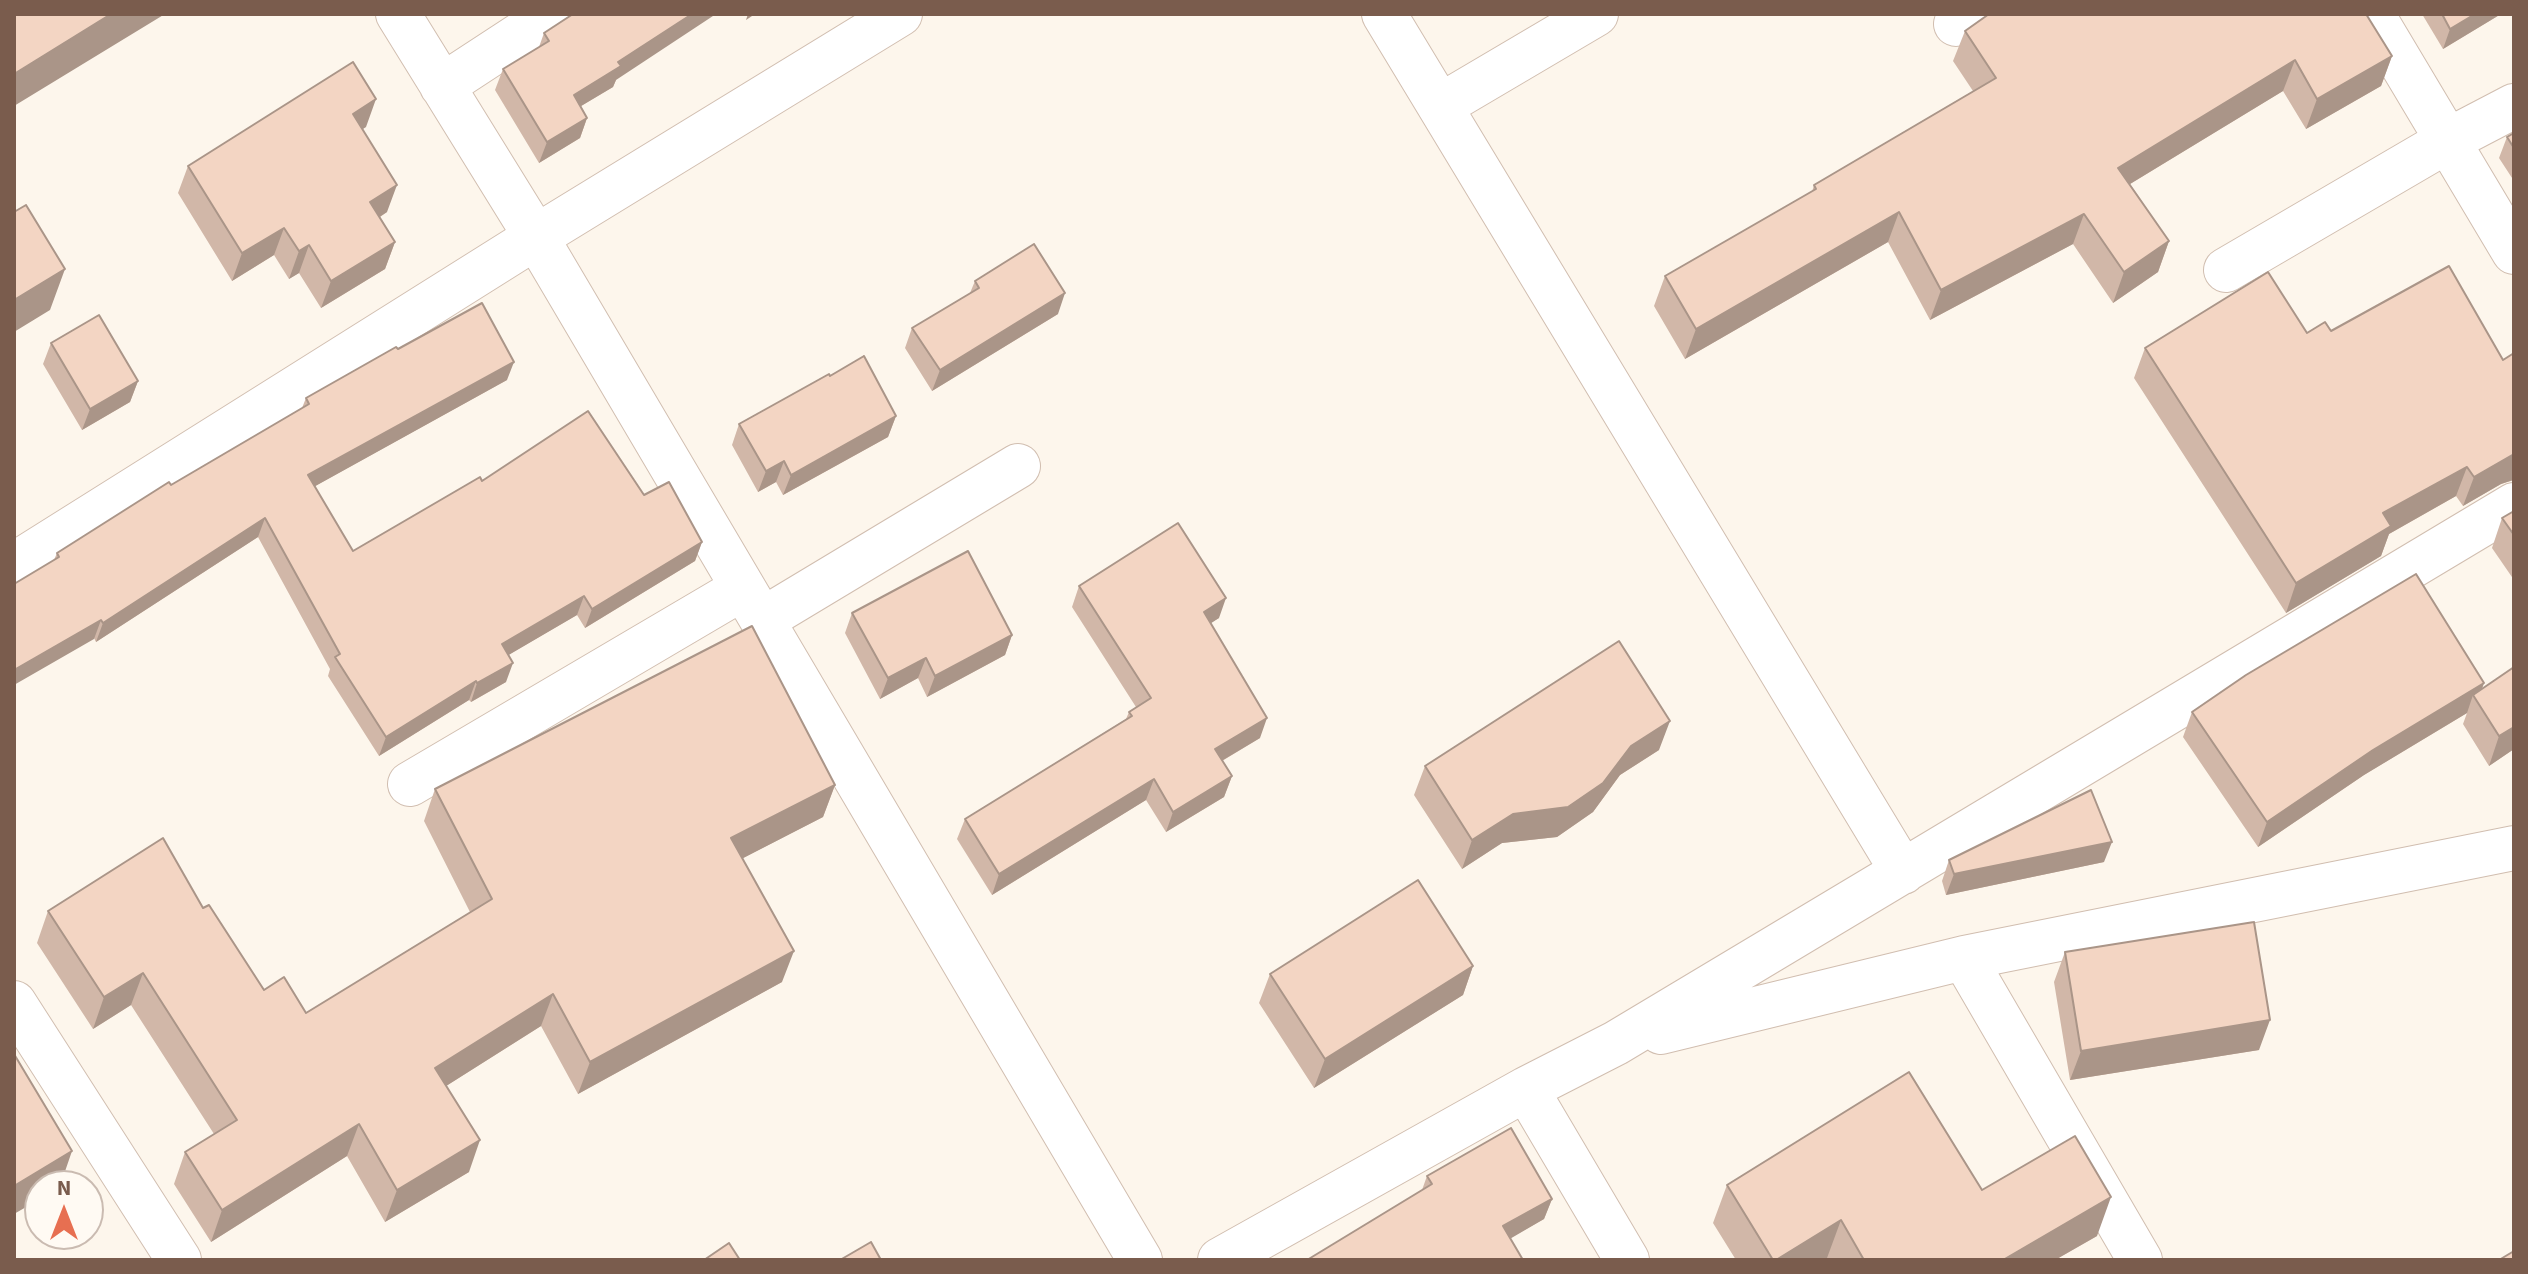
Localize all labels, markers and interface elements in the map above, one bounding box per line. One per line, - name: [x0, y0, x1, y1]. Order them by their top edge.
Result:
- north arrow: [24, 1170, 104, 1250]
- text: N: [57, 1172, 71, 1204]

